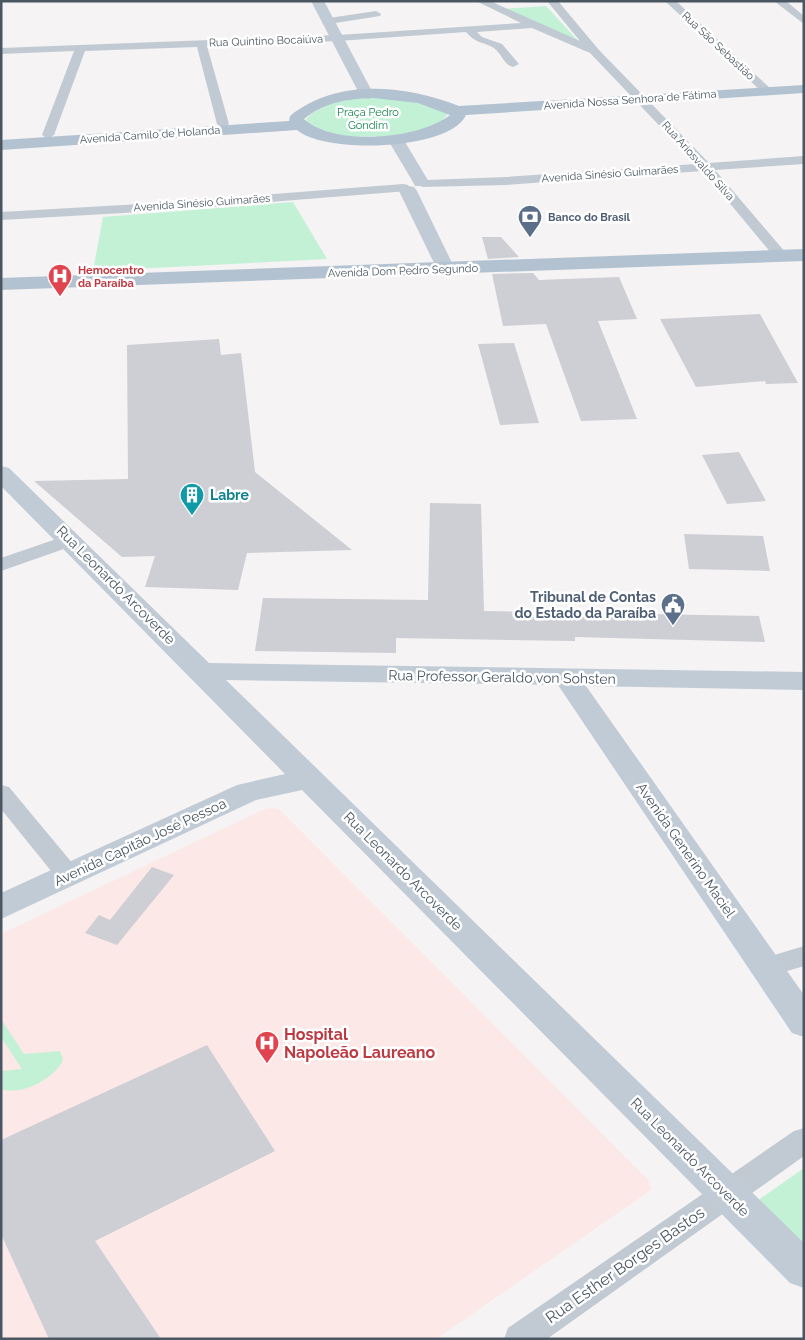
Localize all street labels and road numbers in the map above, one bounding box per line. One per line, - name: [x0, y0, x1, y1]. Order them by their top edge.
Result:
- street label: Rua São Sebastião: [679, 9, 757, 83]
- street label: Rua Quintino Bocaiúva: [209, 33, 323, 49]
- street label: Avenida Nossa Senhora de Fátima: [543, 87, 717, 113]
- street label: Rua Ariosvaldo Silva: [659, 119, 737, 203]
- street label: Avenida Camilo de Holanda: [79, 124, 221, 146]
- street label: Avenida Sinésio Guimarães: [541, 163, 679, 185]
- street label: Avenida Sinésio Guimarães: [133, 192, 271, 214]
- street label: Avenida Dom Pedro Segundo: [328, 262, 479, 280]
- street label: Rua Leonardo Arcoverde: [54, 523, 178, 647]
- street label: Rua Professor Geraldo von Sohsten: [388, 667, 616, 687]
- street label: Avenida Generino Maciel: [633, 780, 739, 921]
- street label: Avenida Capitão José Pessoa: [51, 795, 229, 889]
- street label: Rua Leonardo Arcoverde: [341, 809, 465, 933]
- street label: Rua Leonardo Arcoverde: [628, 1095, 752, 1219]
- street label: Rua Esther Borges Bastos: [542, 1203, 708, 1327]

